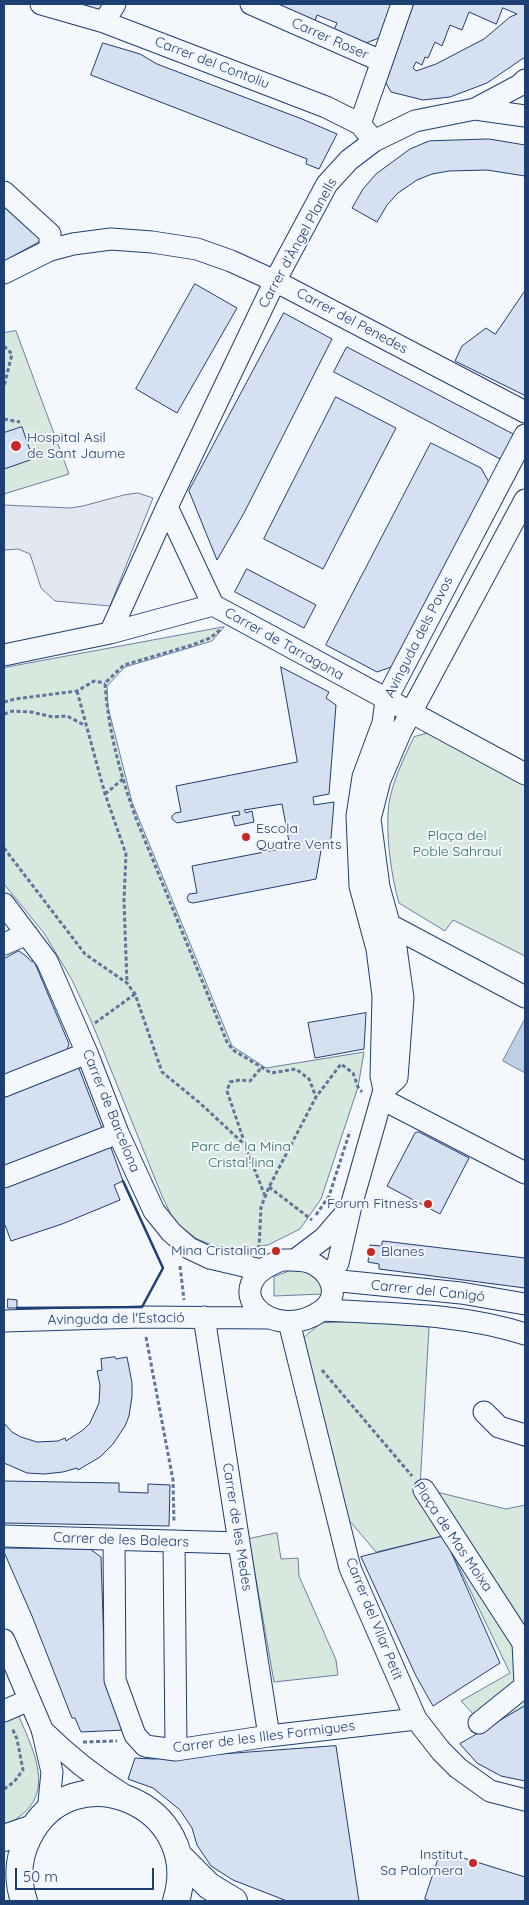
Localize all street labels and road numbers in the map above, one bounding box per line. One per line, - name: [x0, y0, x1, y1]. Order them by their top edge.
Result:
- street label: Carrer Roser: [289, 14, 371, 64]
- street label: Carrer del Contoliu: [152, 33, 272, 93]
- street label: Carrer d'Àngel Planells: [255, 175, 341, 311]
- street label: Carrer del Penedes: [293, 285, 411, 357]
- street label: Avinguda dels Pavos: [381, 574, 457, 700]
- street label: Carrer de Tarragona: [222, 604, 346, 684]
- street label: Carrer de Barcelona: [79, 1047, 143, 1175]
- street label: Carrer del Canigó: [370, 1277, 486, 1305]
- street label: Avinguda de l'Estació: [47, 1309, 185, 1329]
- street label: Carrer de les Medes: [219, 1462, 255, 1592]
- street label: Plaça de Mas Moixa: [410, 1479, 496, 1595]
- street label: Carrer de les Balears: [53, 1529, 189, 1551]
- street label: Carrer del Vilar Petit: [342, 1555, 406, 1683]
- street label: Carrer de les Illes Formigues: [172, 1717, 356, 1757]

